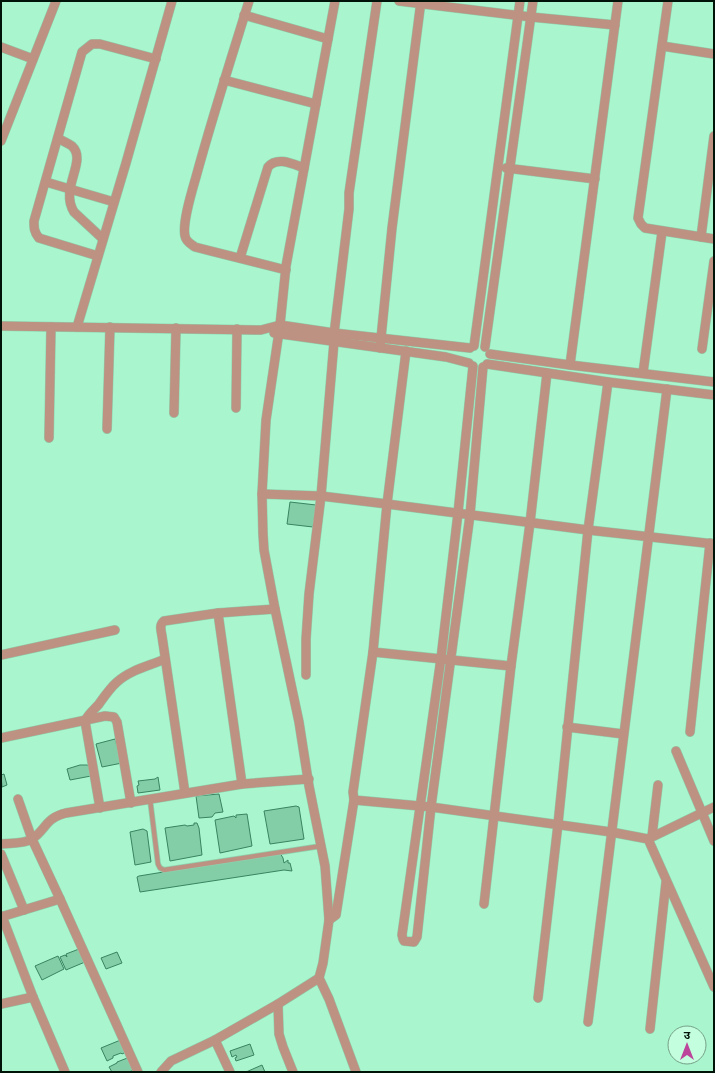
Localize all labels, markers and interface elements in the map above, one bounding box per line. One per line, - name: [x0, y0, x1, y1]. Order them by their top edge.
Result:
- north arrow: [667, 1025, 707, 1065]
- text: उ: [684, 1029, 691, 1041]

